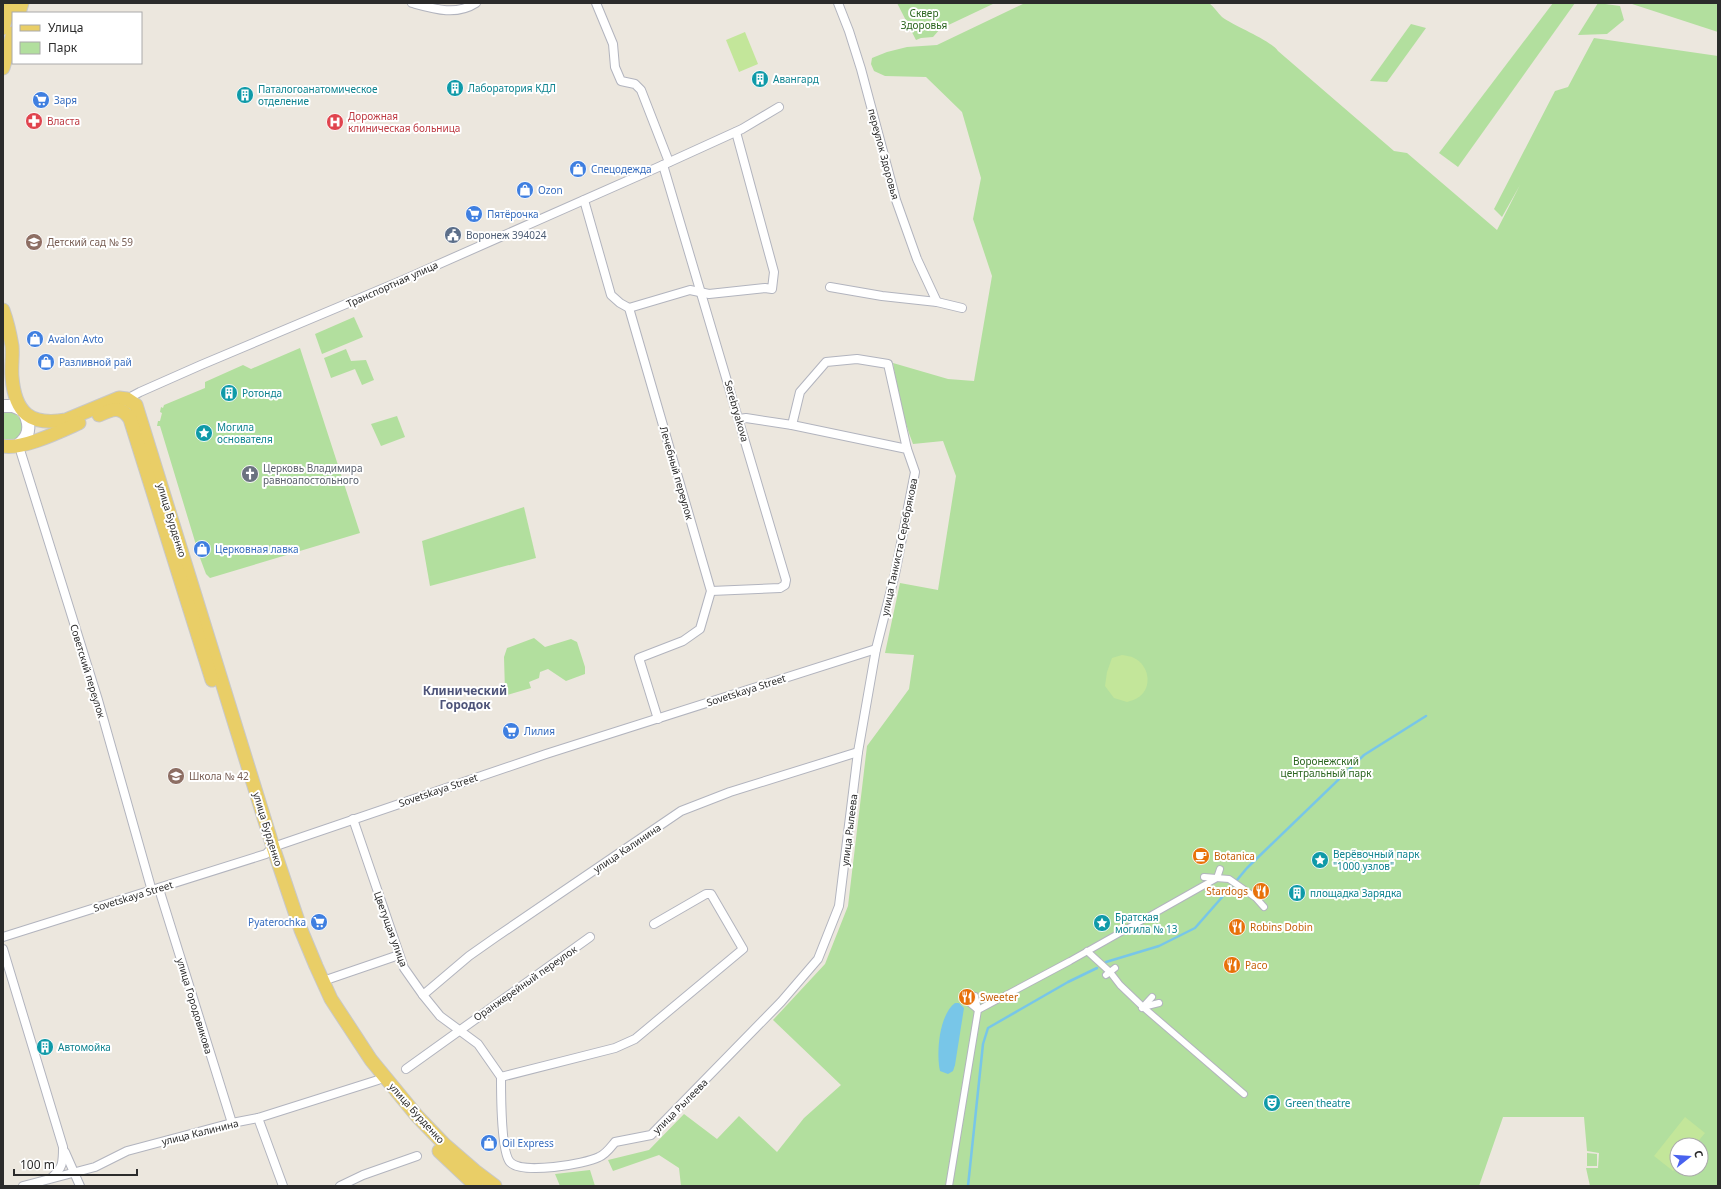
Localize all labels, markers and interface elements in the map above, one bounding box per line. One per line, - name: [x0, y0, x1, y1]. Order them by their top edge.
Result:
- park label: Сквер Здоровья: [901, 6, 947, 32]
- legend: [12, 12, 142, 64]
- text: Улица: [48, 19, 83, 36]
- text: Парк: [48, 39, 78, 56]
- building icon: Авангард: [750, 69, 770, 89]
- place label: Авангард: [773, 72, 819, 86]
- building icon: Лаборатория КДЛ: [445, 78, 465, 98]
- place label: Лаборатория КДЛ: [468, 81, 556, 95]
- place label: Паталогоанатомическое отделение: [258, 82, 378, 108]
- building icon: Паталогоанатомическое отделение: [235, 85, 255, 105]
- supermarket icon: Заря: [31, 90, 51, 110]
- place label: Заря: [54, 93, 77, 107]
- street label: переулок Здоровья: [865, 107, 903, 201]
- place label: Дорожная клиническая больница: [348, 109, 460, 135]
- pharmacy icon: Власта: [24, 111, 44, 131]
- hospital icon: Дорожная клиническая больница: [325, 112, 345, 132]
- place label: Власта: [47, 114, 80, 128]
- shop icon: Спецодежда: [568, 159, 588, 179]
- place label: Спецодежда: [591, 162, 652, 176]
- shop icon: Ozon: [515, 180, 535, 200]
- place label: Ozon: [538, 183, 563, 197]
- supermarket icon: Пятёрочка: [464, 204, 484, 224]
- place label: Пятёрочка: [487, 207, 539, 221]
- public building icon: Воронеж 394024: [443, 225, 463, 245]
- place label: Воронеж 394024: [466, 228, 547, 242]
- school or university icon: Детский сад № 59: [24, 232, 44, 252]
- place label: Детский сад № 59: [47, 235, 133, 249]
- street label: Транспортная улица: [344, 257, 440, 311]
- shop icon: Avalon Avto: [25, 329, 45, 349]
- place label: Avalon Avto: [48, 332, 104, 346]
- shop icon: Разливной рай: [36, 352, 56, 372]
- place label: Разливной рай: [59, 355, 132, 369]
- street label: Serebryakova: [722, 379, 752, 443]
- building icon: Ротонда: [219, 383, 239, 403]
- place label: Ротонда: [242, 386, 282, 400]
- place label: Могила основателя: [217, 420, 273, 446]
- place icon: Могила основателя: [194, 423, 214, 443]
- street label: Лечебный переулок: [657, 425, 697, 522]
- place label: Церковь Владимира равноапостольного: [263, 461, 362, 487]
- church icon: Церковь Владимира равноапостольного: [240, 464, 260, 484]
- street label: улица Танкиста Серебрякова: [878, 477, 920, 617]
- street label: улица Бурденко: [154, 481, 190, 559]
- shop icon: Церковная лавка: [192, 539, 212, 559]
- place label: Церковная лавка: [215, 542, 299, 556]
- street label: Советский переулок: [67, 622, 109, 720]
- street label: Sovetskaya Street: [705, 670, 788, 709]
- district label: Клинический Городок: [423, 682, 507, 713]
- supermarket icon: Лилия: [501, 721, 521, 741]
- place label: Лилия: [524, 724, 555, 738]
- park label: Воронежский центральный парк: [1281, 754, 1372, 780]
- school or university icon: Школа № 42: [166, 766, 186, 786]
- place label: Школа № 42: [189, 769, 249, 783]
- street label: Sovetskaya Street: [397, 770, 480, 810]
- street label: улица Бурденко: [250, 790, 286, 868]
- street label: улица Рылеева: [838, 793, 860, 867]
- street label: улица Калинина: [590, 820, 664, 876]
- cafe icon: Botanica: [1191, 846, 1211, 866]
- place label: Верёвочный парк "1000 узлов": [1333, 847, 1420, 873]
- place label: Botanica: [1214, 849, 1255, 863]
- place icon: Верёвочный парк "1000 узлов": [1310, 850, 1330, 870]
- street label: Sovetskaya Street: [91, 877, 175, 915]
- restaurant icon: Stardogs: [1251, 881, 1271, 901]
- building icon: площадка Зарядка: [1287, 883, 1307, 903]
- place label: Stardogs: [1206, 884, 1248, 898]
- place label: площадка Зарядка: [1310, 886, 1402, 900]
- street label: Цветущая улица: [371, 889, 411, 969]
- place label: Братская могила № 13: [1115, 910, 1178, 936]
- supermarket icon: Pyaterochka: [309, 912, 329, 932]
- place icon: Братская могила № 13: [1092, 913, 1112, 933]
- place label: Pyaterochka: [248, 915, 306, 929]
- restaurant icon: Robins Dobin: [1227, 917, 1247, 937]
- place label: Robins Dobin: [1250, 920, 1313, 934]
- street label: Оранжерейный переулок: [471, 942, 580, 1024]
- restaurant icon: Paco: [1222, 955, 1242, 975]
- street label: улица Городовикова: [174, 956, 216, 1056]
- place label: Paco: [1245, 958, 1268, 972]
- restaurant icon: Sweeter: [957, 987, 977, 1007]
- place label: Sweeter: [980, 990, 1018, 1004]
- building icon: Автомойка: [35, 1037, 55, 1057]
- place label: Автомойка: [58, 1040, 111, 1054]
- street label: улица Рылеева: [649, 1075, 711, 1137]
- street label: улица Бурденко: [386, 1080, 448, 1146]
- theatre icon: Green theatre: [1262, 1093, 1282, 1113]
- place label: Green theatre: [1285, 1096, 1351, 1110]
- street label: улица Калинина: [160, 1116, 240, 1148]
- shop icon: Oil Express: [479, 1133, 499, 1153]
- place label: Oil Express: [502, 1136, 554, 1150]
- north arrow: [1669, 1137, 1709, 1177]
- text: С: [1691, 1148, 1707, 1160]
- scale bar: [14, 1151, 137, 1177]
- text: 100 m: [20, 1156, 55, 1173]

